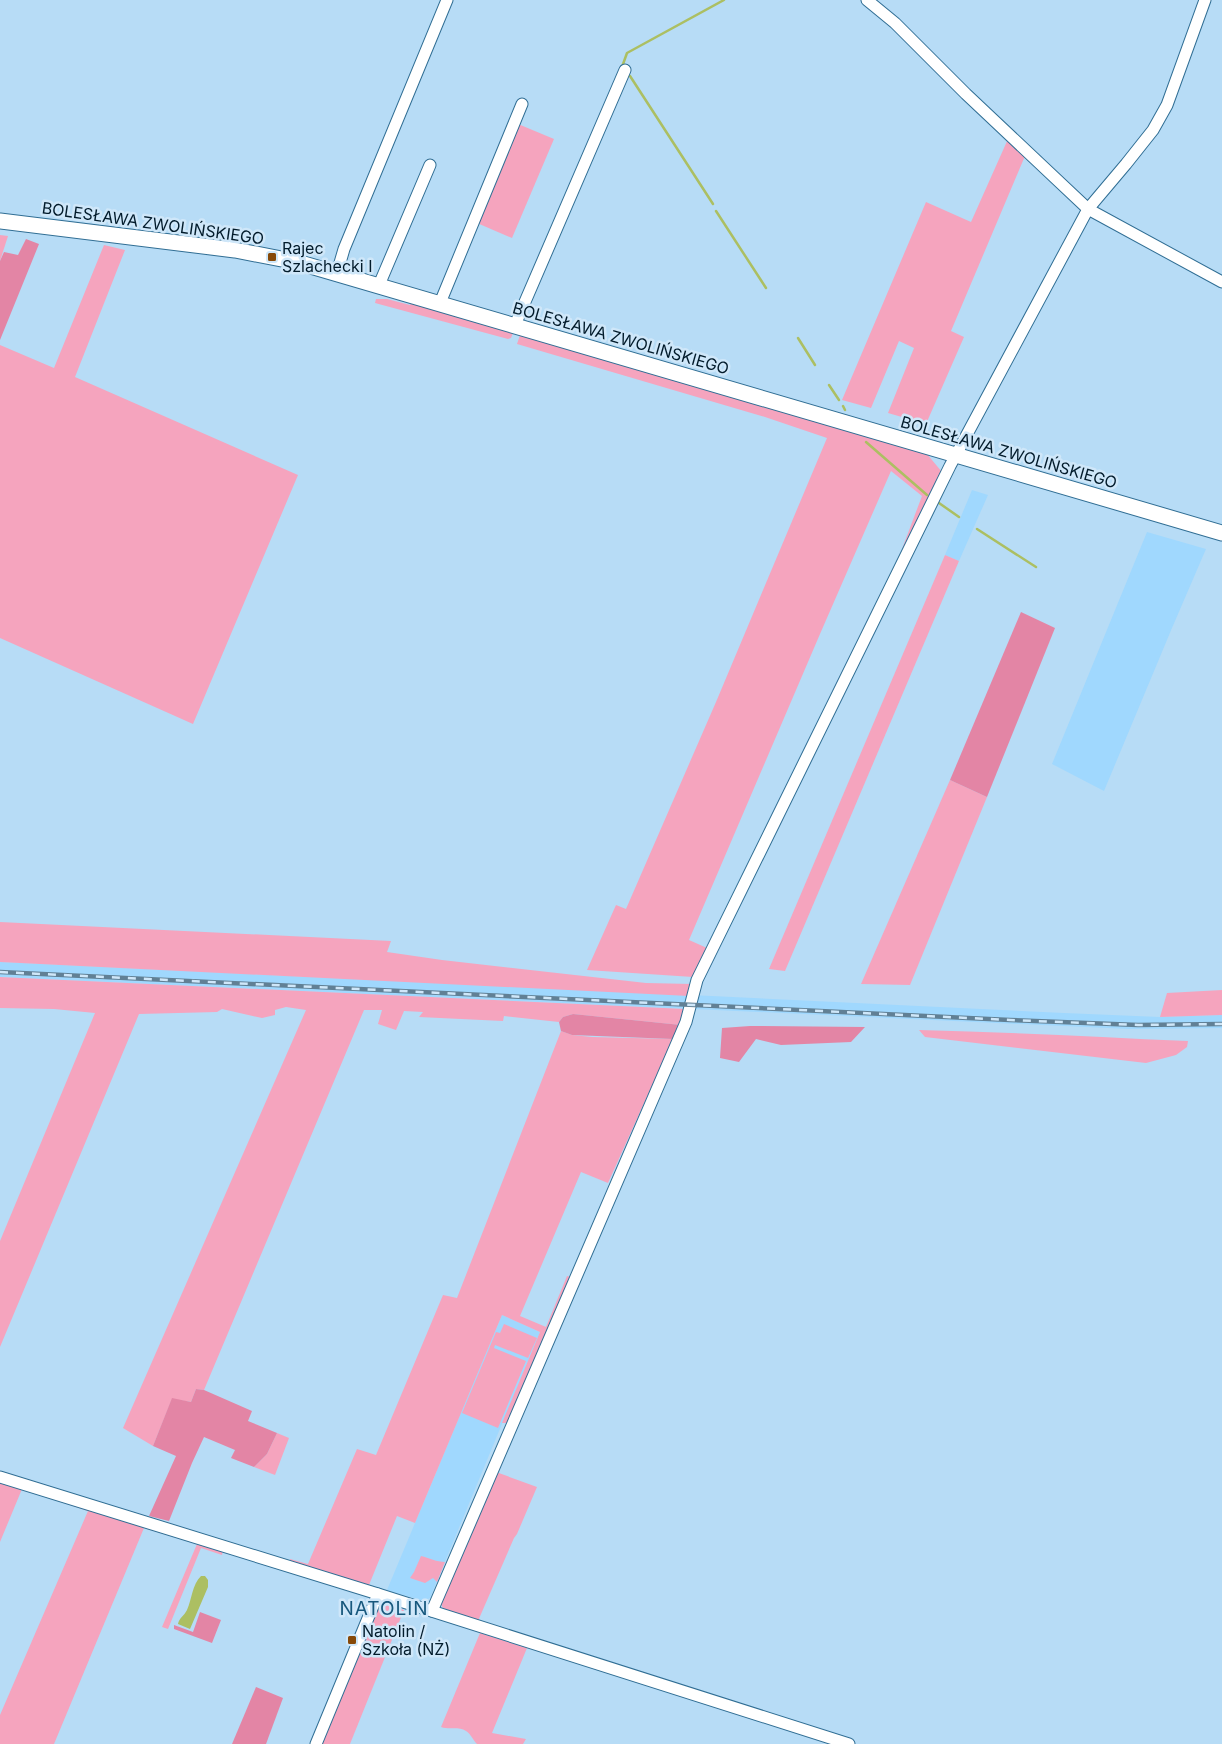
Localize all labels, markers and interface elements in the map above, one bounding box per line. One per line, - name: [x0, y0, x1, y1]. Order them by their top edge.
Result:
- street label: BOLESŁAWA ZWOLIŃSKIEGO: [41, 197, 265, 249]
- place label: Rajec Szlachecki I: [282, 238, 372, 276]
- marker: Rajec Szlachecki I: [266, 251, 278, 263]
- street label: BOLESŁAWA ZWOLIŃSKIEGO: [510, 297, 732, 379]
- street label: BOLESŁAWA ZWOLIŃSKIEGO: [898, 411, 1120, 493]
- district label: NATOLIN: [339, 1597, 429, 1620]
- place label: Natolin / Szkoła (NŻ): [362, 1621, 450, 1659]
- marker: Natolin / Szkoła (NŻ): [346, 1634, 358, 1646]

